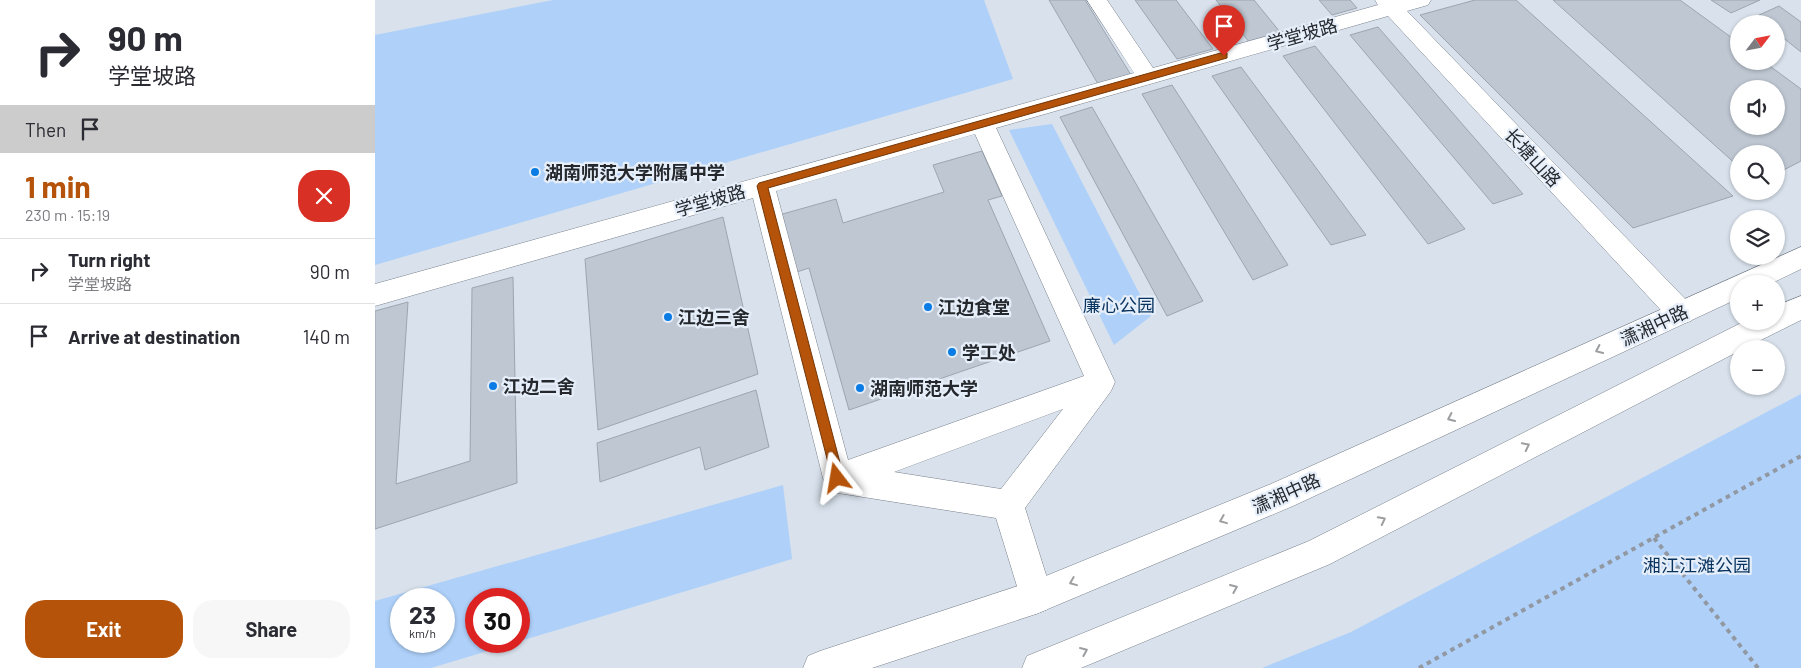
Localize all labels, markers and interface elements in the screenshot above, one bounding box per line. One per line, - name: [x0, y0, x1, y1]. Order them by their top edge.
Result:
- pin: [1203, 5, 1245, 56]
- icon: arrive: [1210, 12, 1238, 40]
- street label: 学堂坡路: [1264, 14, 1340, 54]
- north arrow: [1730, 15, 1785, 70]
- map controls: [1730, 15, 1785, 395]
- text: 90 m: [108, 16, 183, 58]
- icon: right: [25, 20, 90, 85]
- text: 学堂坡路: [108, 62, 196, 88]
- button: sound: [1730, 80, 1785, 135]
- icon: arrive: [76, 115, 104, 143]
- text: Then: [25, 118, 66, 141]
- street label: 长塘山路: [1500, 123, 1566, 191]
- button: search: [1730, 145, 1785, 200]
- place label: 湖南师范大学附属中学: [545, 161, 725, 183]
- marker: 湖南师范大学附属中学: [529, 166, 541, 178]
- text: 1 min: [25, 168, 91, 204]
- button: close: [298, 170, 350, 222]
- street label: 学堂坡路: [672, 180, 748, 220]
- text: 230 m · 15:19: [25, 205, 110, 224]
- button: layers: [1730, 210, 1785, 265]
- text: Turn right: [68, 248, 150, 271]
- icon: right: [25, 257, 53, 285]
- text: 90 m: [310, 260, 350, 283]
- text: 学堂坡路: [68, 274, 132, 293]
- button: +: [1730, 275, 1785, 330]
- park label: 廉心公园: [1083, 294, 1155, 316]
- place label: 江边食堂: [938, 296, 1010, 318]
- street label: 潇湘中路: [1617, 300, 1691, 350]
- marker: 江边食堂: [922, 301, 934, 313]
- place label: 江边三舍: [678, 306, 750, 328]
- marker: 江边三舍: [662, 311, 674, 323]
- icon: arrive: [25, 322, 53, 350]
- text: Arrive at destination: [68, 325, 240, 348]
- text: 140 m: [303, 325, 350, 348]
- button: −: [1730, 340, 1785, 395]
- place label: 学工处: [962, 341, 1016, 363]
- one-way arrow: [1595, 344, 1604, 355]
- marker: 学工处: [946, 346, 958, 358]
- place label: 江边二舍: [503, 375, 575, 397]
- place label: 湖南师范大学: [870, 377, 978, 399]
- marker: 江边二舍: [487, 380, 499, 392]
- marker: 湖南师范大学: [854, 382, 866, 394]
- one-way arrow: [1447, 412, 1456, 422]
- one-way arrow: [1521, 442, 1530, 452]
- position arrow: [810, 451, 862, 503]
- street label: 潇湘中路: [1249, 468, 1323, 518]
- one-way arrow: [1219, 513, 1228, 524]
- one-way arrow: [1376, 516, 1385, 526]
- park label: 湘江江滩公园: [1643, 554, 1751, 576]
- one-way arrow: [1069, 575, 1078, 586]
- one-way arrow: [1229, 584, 1238, 595]
- speed limit sign: 30: [465, 588, 530, 653]
- text: 23: [409, 599, 436, 629]
- button: Exit: [25, 600, 183, 658]
- button: Share: [193, 600, 350, 658]
- text: km/h: [409, 626, 436, 640]
- one-way arrow: [1079, 646, 1088, 657]

